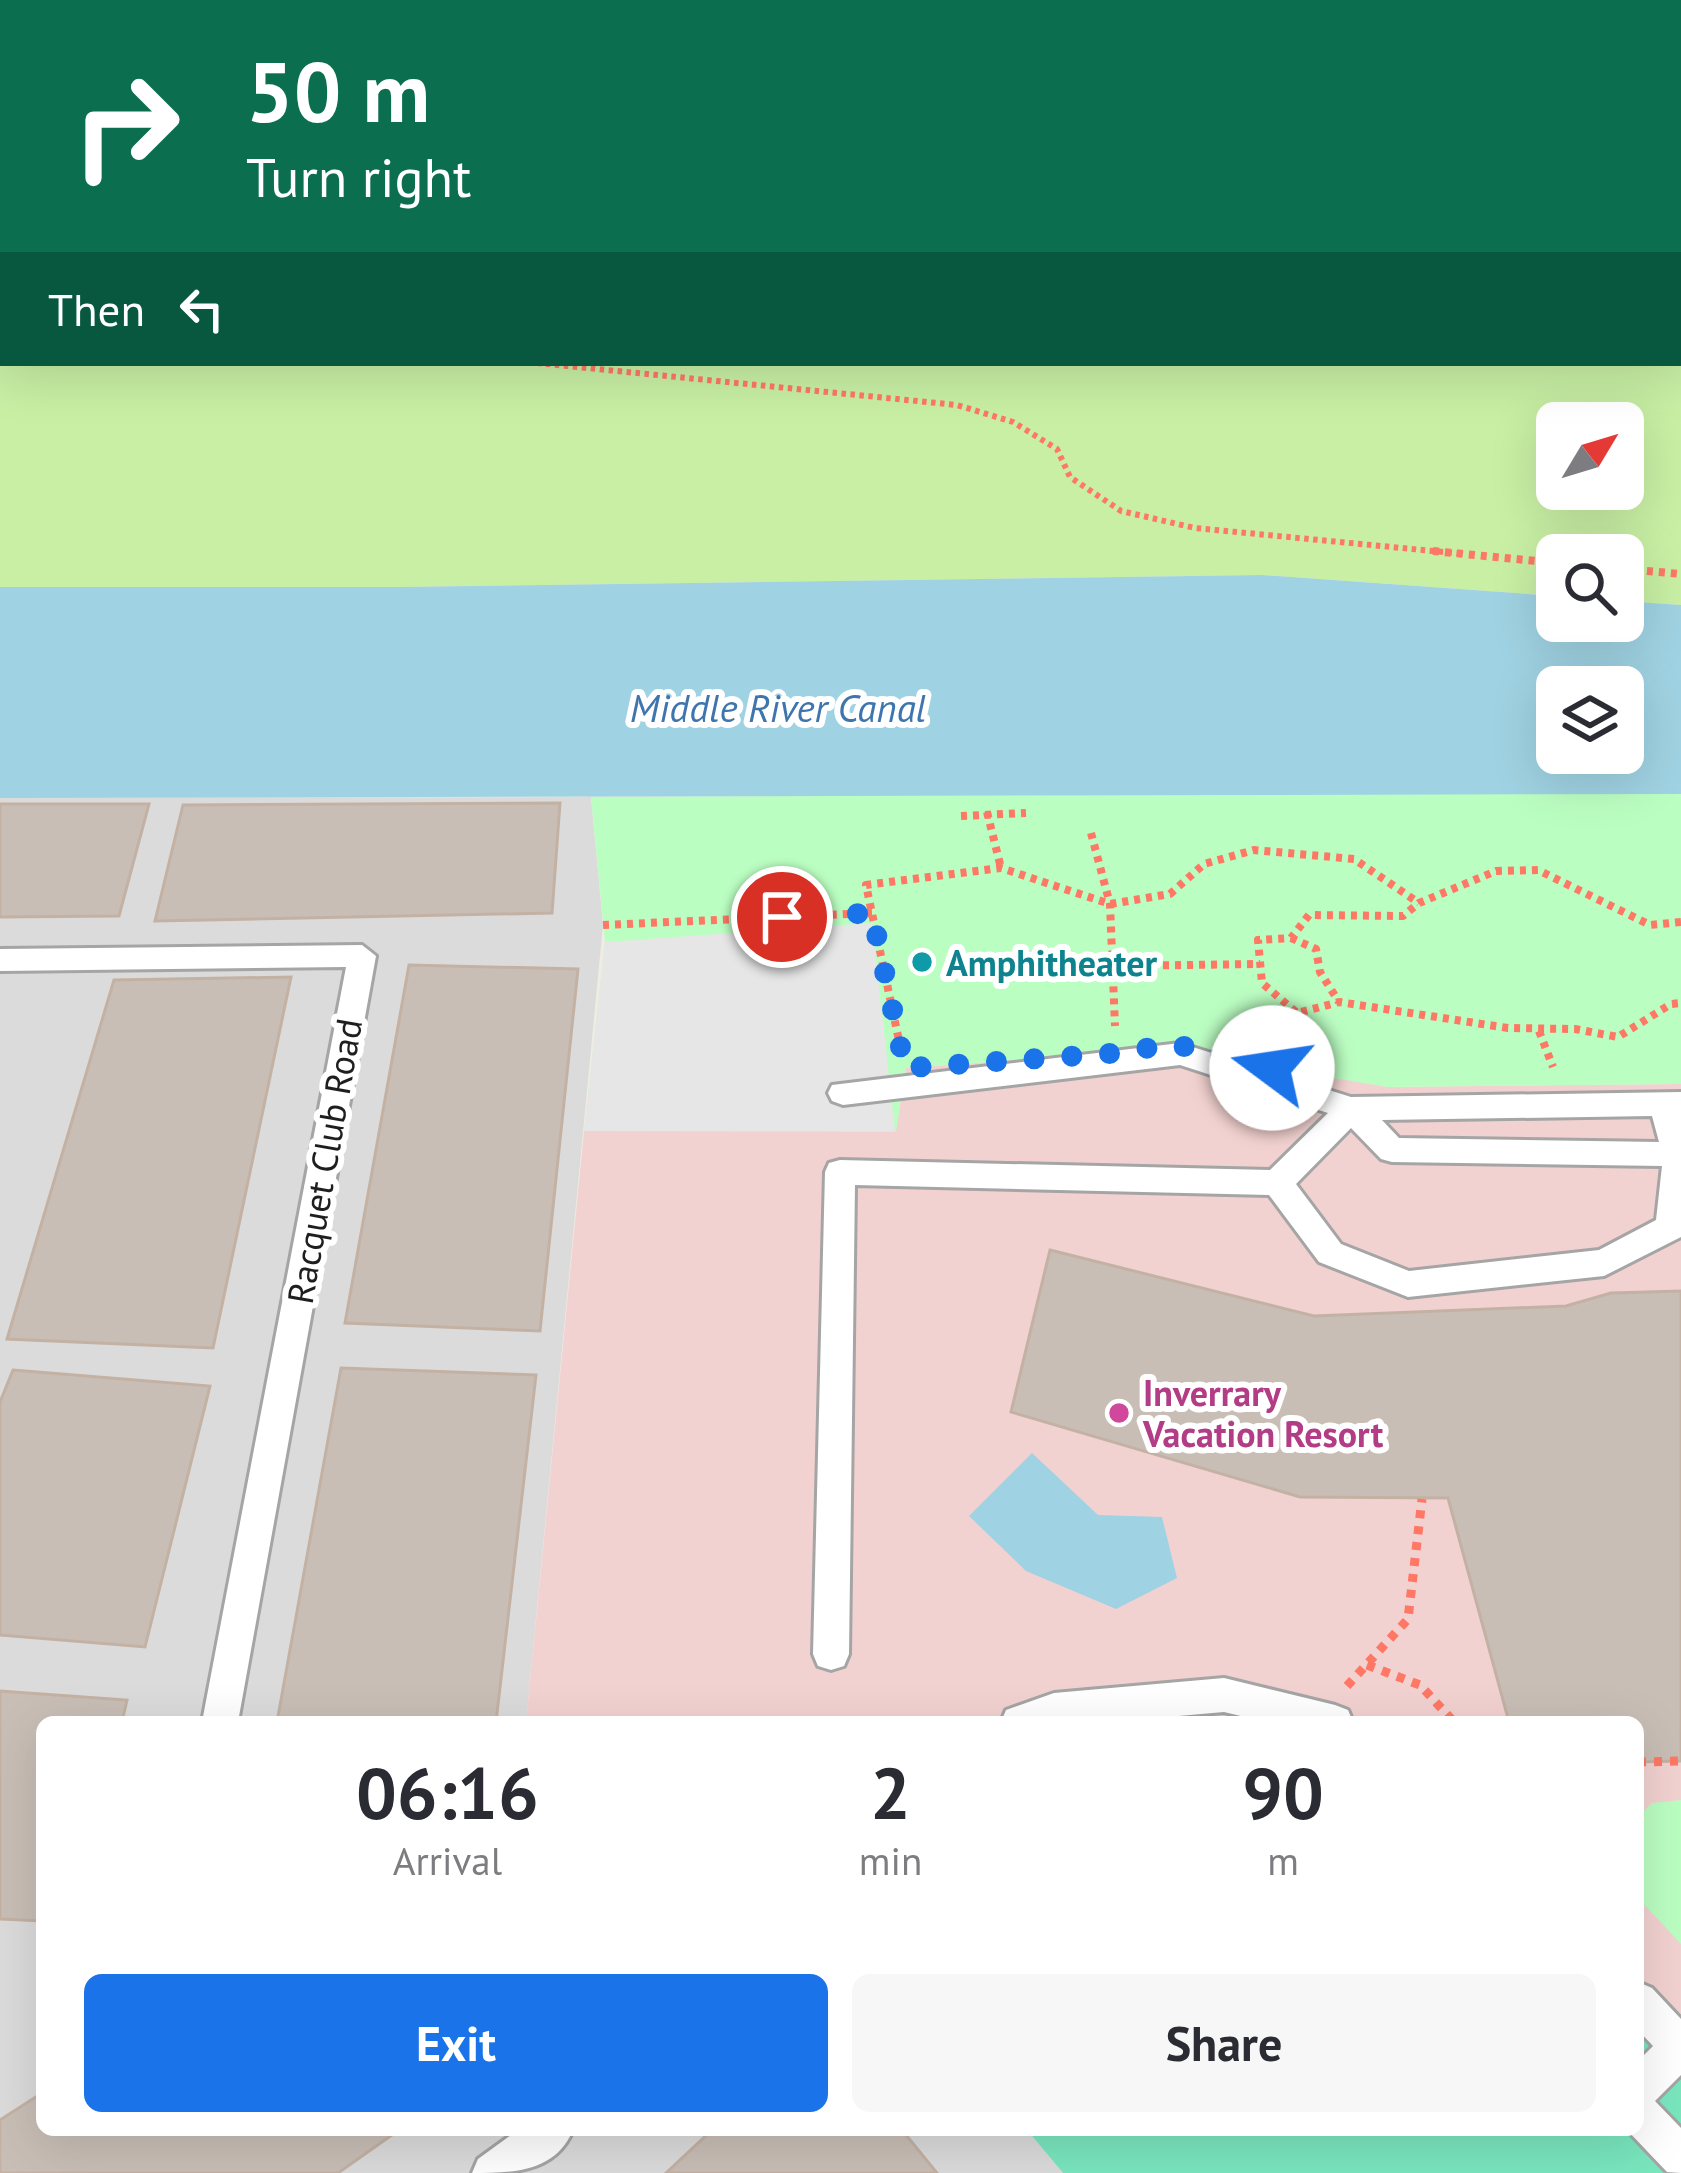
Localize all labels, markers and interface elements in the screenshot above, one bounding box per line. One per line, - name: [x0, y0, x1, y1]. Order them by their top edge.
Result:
- text: 50 m: [246, 36, 430, 145]
- icon: right: [48, 48, 204, 204]
- text: Turn right: [246, 142, 471, 212]
- icon: left: [169, 276, 235, 342]
- text: Then: [48, 280, 145, 338]
- north arrow: [1536, 402, 1644, 510]
- map controls: [1536, 402, 1644, 774]
- button: search: [1536, 534, 1644, 642]
- button: layers: [1536, 666, 1644, 774]
- water label: Middle River Canal: [630, 682, 926, 733]
- pin: [731, 866, 833, 968]
- icon: arrive: [749, 884, 815, 950]
- place label: Amphitheater: [946, 939, 1158, 986]
- marker: Amphitheater: [909, 949, 935, 975]
- position arrow: [1209, 1005, 1335, 1131]
- street label: Racquet Club Road: [276, 1015, 372, 1307]
- place label: Inverrary Vacation Resort: [1142, 1369, 1384, 1457]
- marker: Inverrary Vacation Resort: [1106, 1400, 1132, 1426]
- text: 06:16: [356, 1746, 539, 1839]
- text: 2: [870, 1746, 911, 1839]
- text: 90: [1242, 1746, 1324, 1839]
- text: Arrival: [393, 1835, 502, 1886]
- text: min: [859, 1835, 922, 1886]
- text: m: [1267, 1835, 1299, 1886]
- button: Exit: [84, 1974, 828, 2112]
- button: Share: [852, 1974, 1596, 2112]

